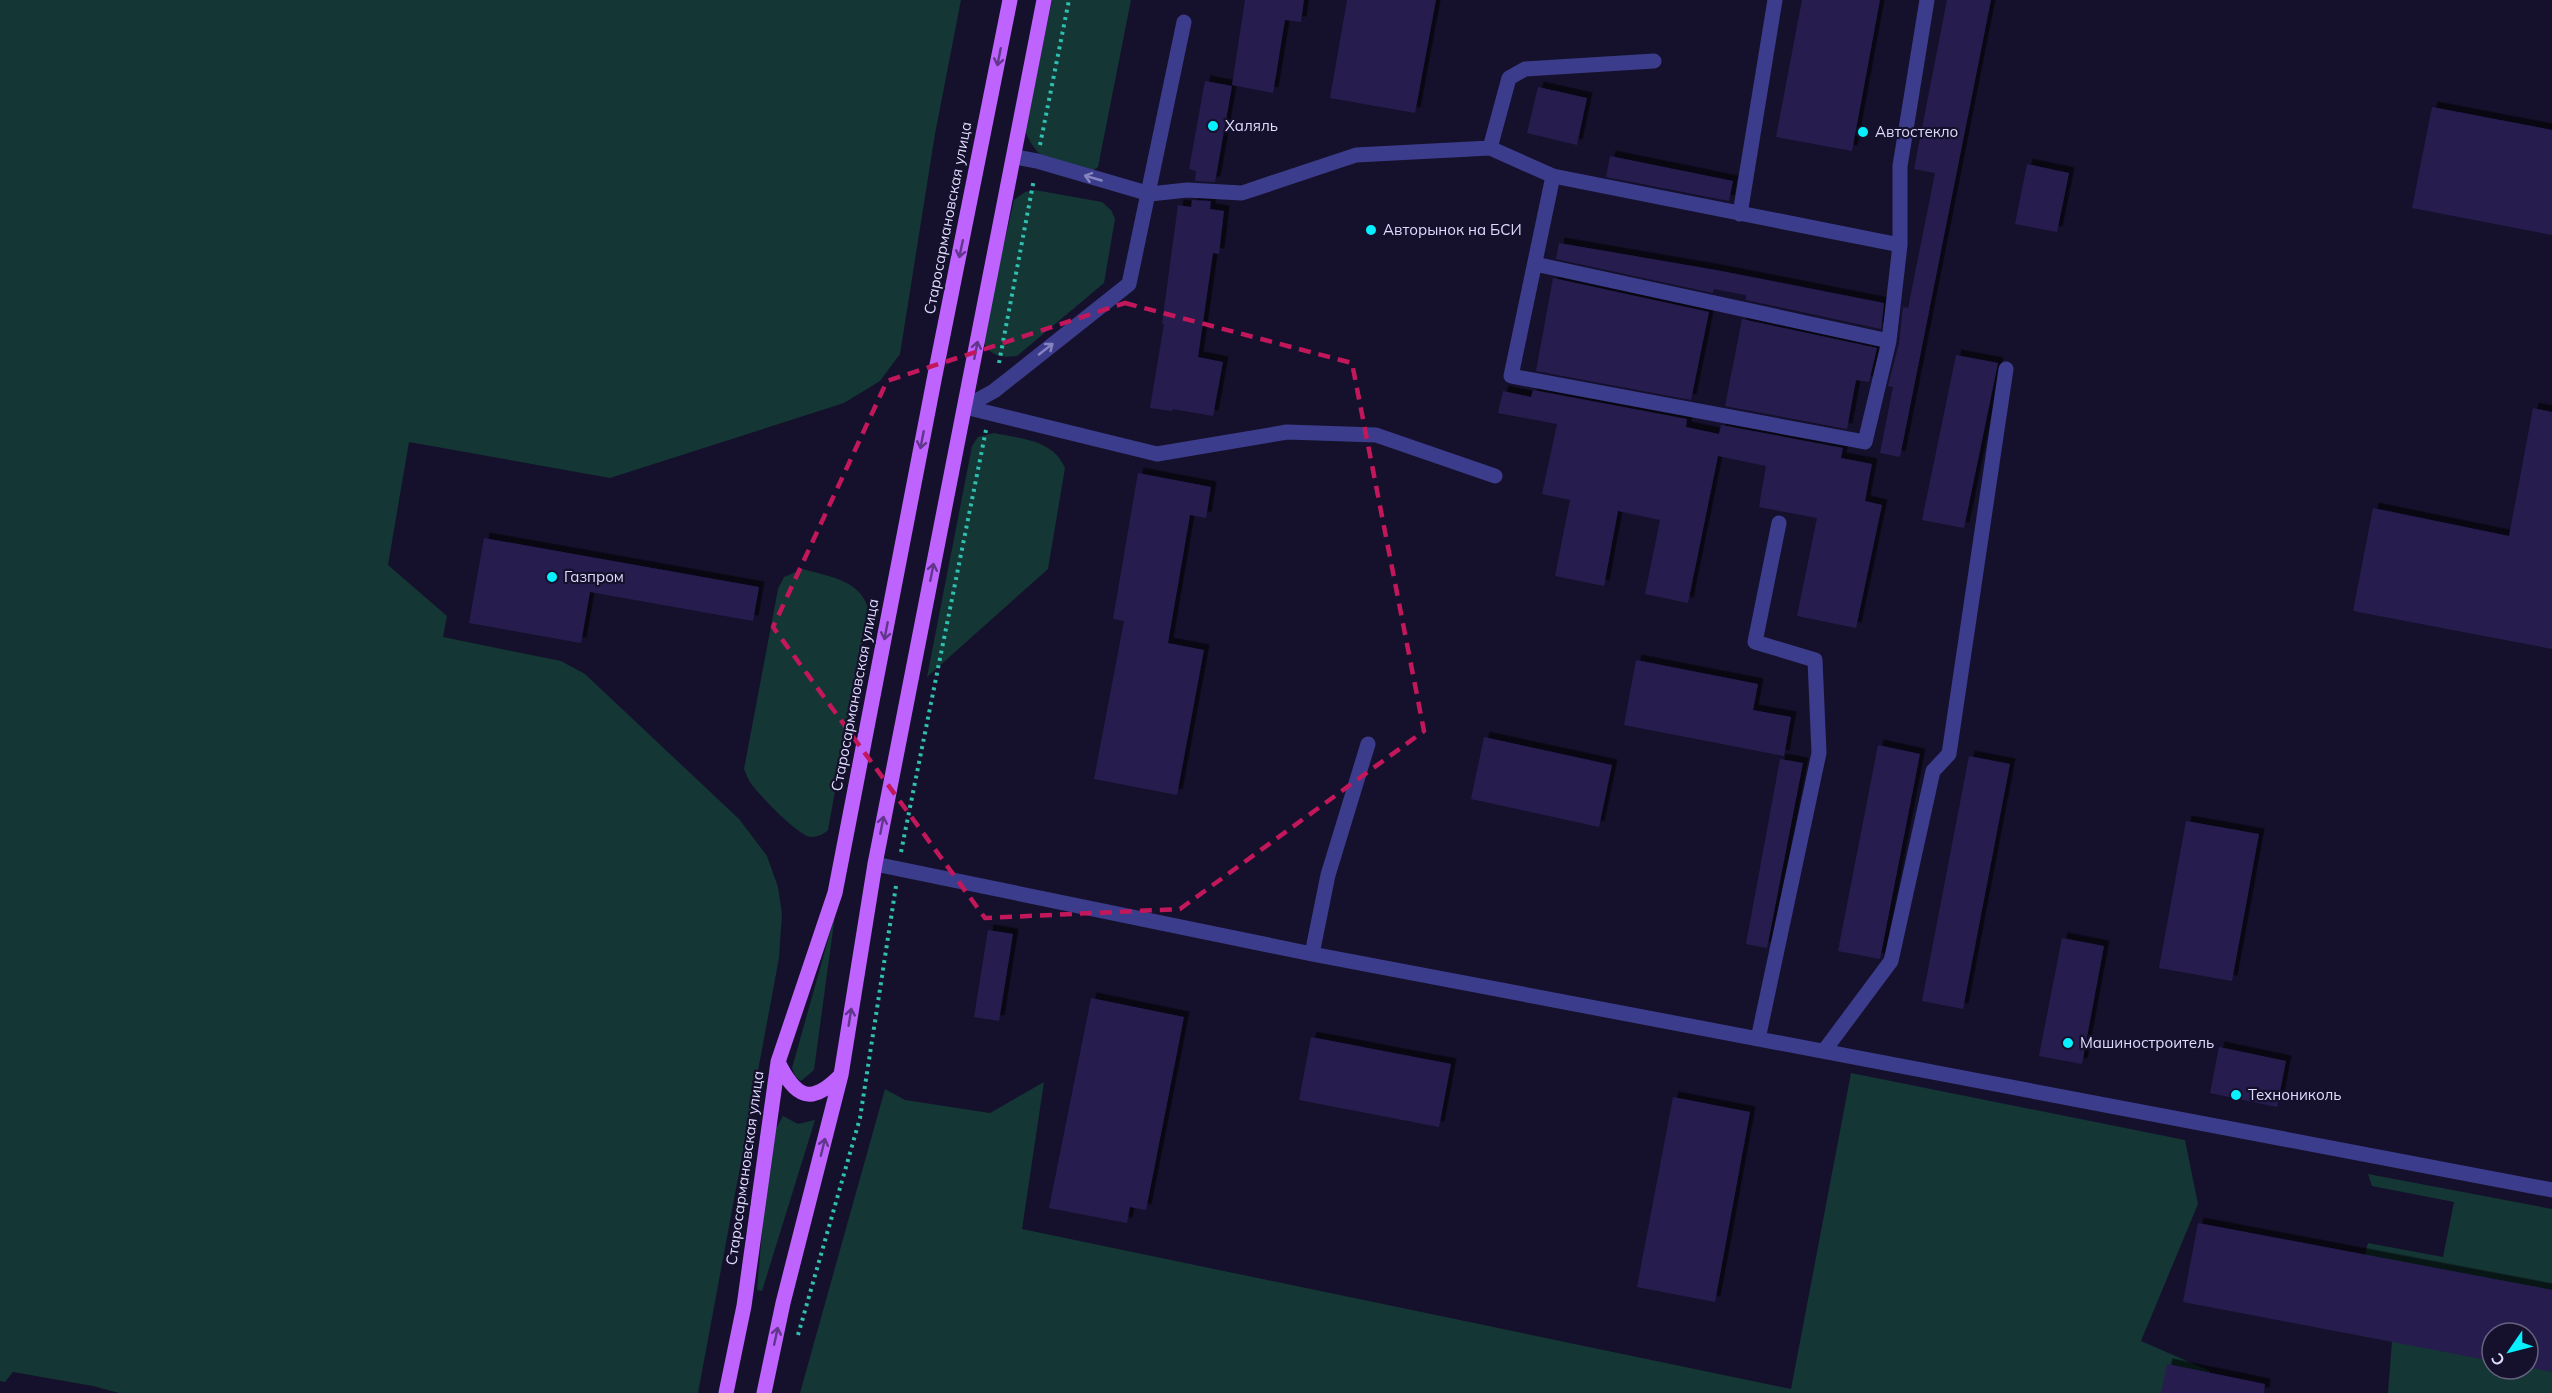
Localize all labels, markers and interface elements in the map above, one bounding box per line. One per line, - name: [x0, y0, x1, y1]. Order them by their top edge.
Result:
- one-way arrow: [993, 47, 1004, 67]
- place label: Халяль: [1225, 116, 1278, 135]
- marker: Халяль: [1206, 119, 1220, 133]
- street label: Старосармановская улица: [919, 120, 976, 316]
- place label: Автостекло: [1875, 122, 1958, 141]
- marker: Автостекло: [1856, 125, 1870, 139]
- one-way arrow: [1084, 172, 1103, 183]
- place label: Авторынок на БСИ: [1383, 220, 1522, 239]
- marker: Авторынок на БСИ: [1364, 223, 1378, 237]
- one-way arrow: [955, 238, 966, 258]
- one-way arrow: [971, 341, 982, 360]
- one-way arrow: [1038, 343, 1054, 356]
- one-way arrow: [916, 429, 927, 449]
- one-way arrow: [927, 563, 938, 582]
- place label: Газпром: [564, 567, 624, 586]
- marker: Газпром: [545, 570, 559, 584]
- street label: Старосармановская улица: [826, 597, 883, 793]
- one-way arrow: [880, 621, 891, 641]
- one-way arrow: [877, 816, 888, 835]
- one-way arrow: [845, 1008, 856, 1028]
- place label: Машиностроитель: [2080, 1033, 2214, 1052]
- marker: Машиностроитель: [2061, 1036, 2075, 1050]
- street label: Старосармановская улица: [721, 1070, 768, 1266]
- place label: Технониколь: [2248, 1085, 2342, 1104]
- marker: Технониколь: [2229, 1088, 2243, 1102]
- one-way arrow: [818, 1137, 829, 1156]
- north arrow: [2480, 1321, 2540, 1381]
- one-way arrow: [771, 1327, 783, 1346]
- text: С: [2486, 1349, 2509, 1370]

